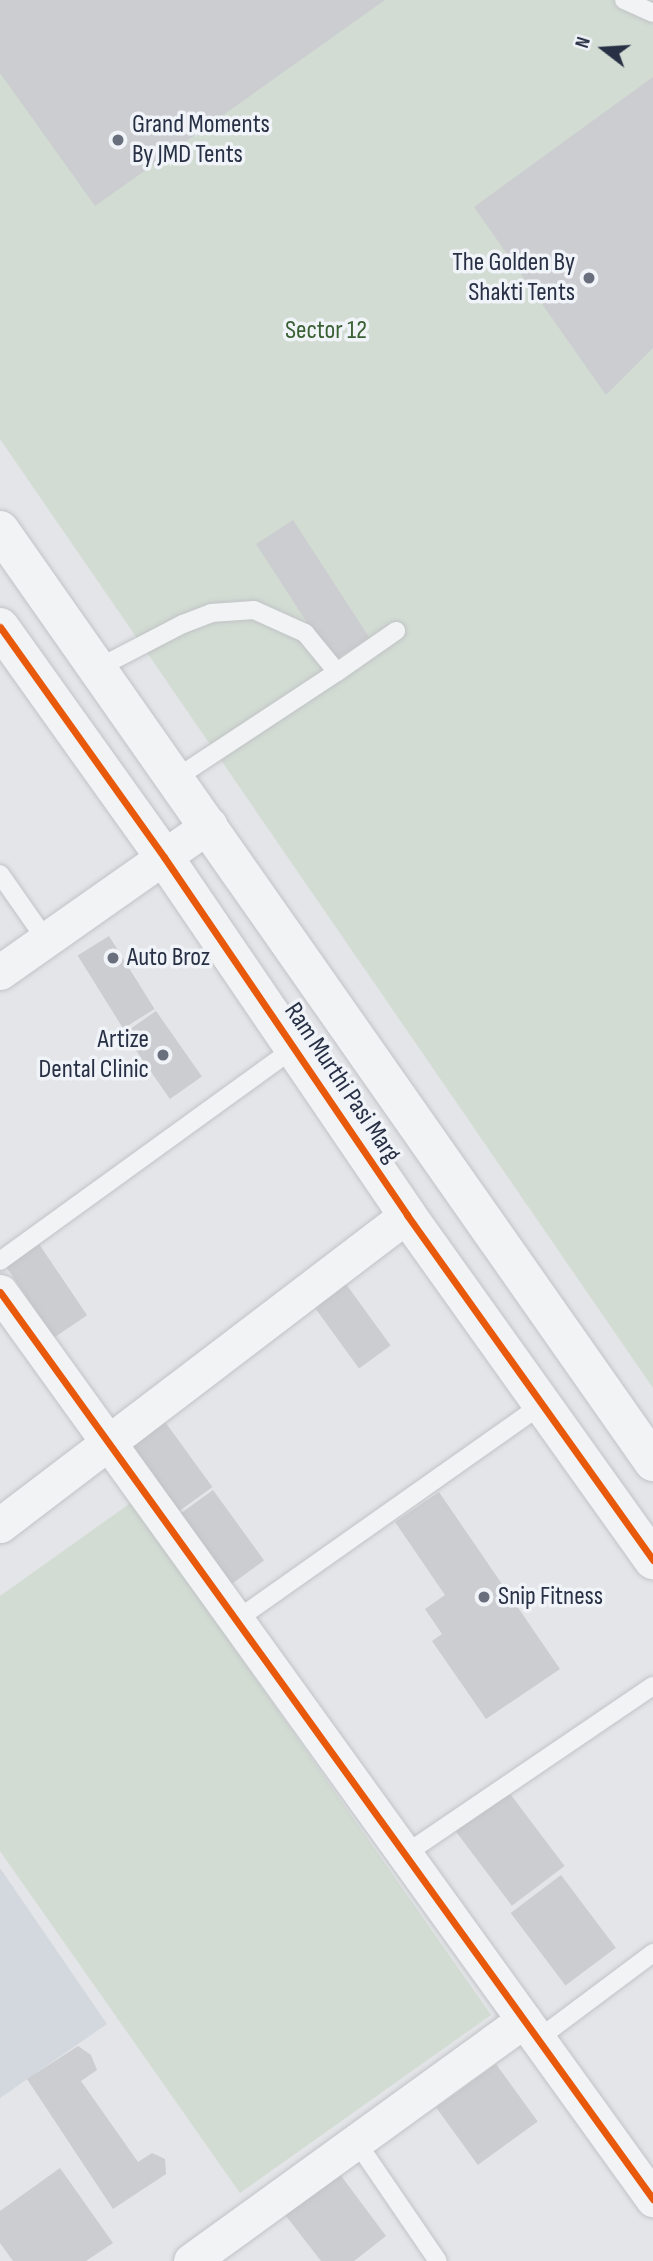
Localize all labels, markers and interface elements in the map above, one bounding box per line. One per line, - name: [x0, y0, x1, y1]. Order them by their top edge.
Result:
- north arrow: [569, 14, 639, 84]
- text: N: [571, 34, 596, 51]
- place label: Grand Moments By JMD Tents: [132, 109, 270, 170]
- marker: Grand Moments By JMD Tents: [110, 132, 126, 148]
- place label: The Golden By Shakti Tents: [452, 247, 575, 308]
- marker: The Golden By Shakti Tents: [581, 270, 597, 286]
- park label: Sector 12: [285, 315, 367, 347]
- place label: Auto Broz: [127, 942, 210, 974]
- marker: Auto Broz: [105, 950, 121, 966]
- street label: Ram Murthi Pasi Marg: [277, 997, 407, 1169]
- place label: Artize Dental Clinic: [38, 1024, 149, 1086]
- marker: Artize Dental Clinic: [155, 1047, 171, 1063]
- place label: Snip Fitness: [498, 1581, 603, 1613]
- marker: Snip Fitness: [476, 1589, 492, 1605]

